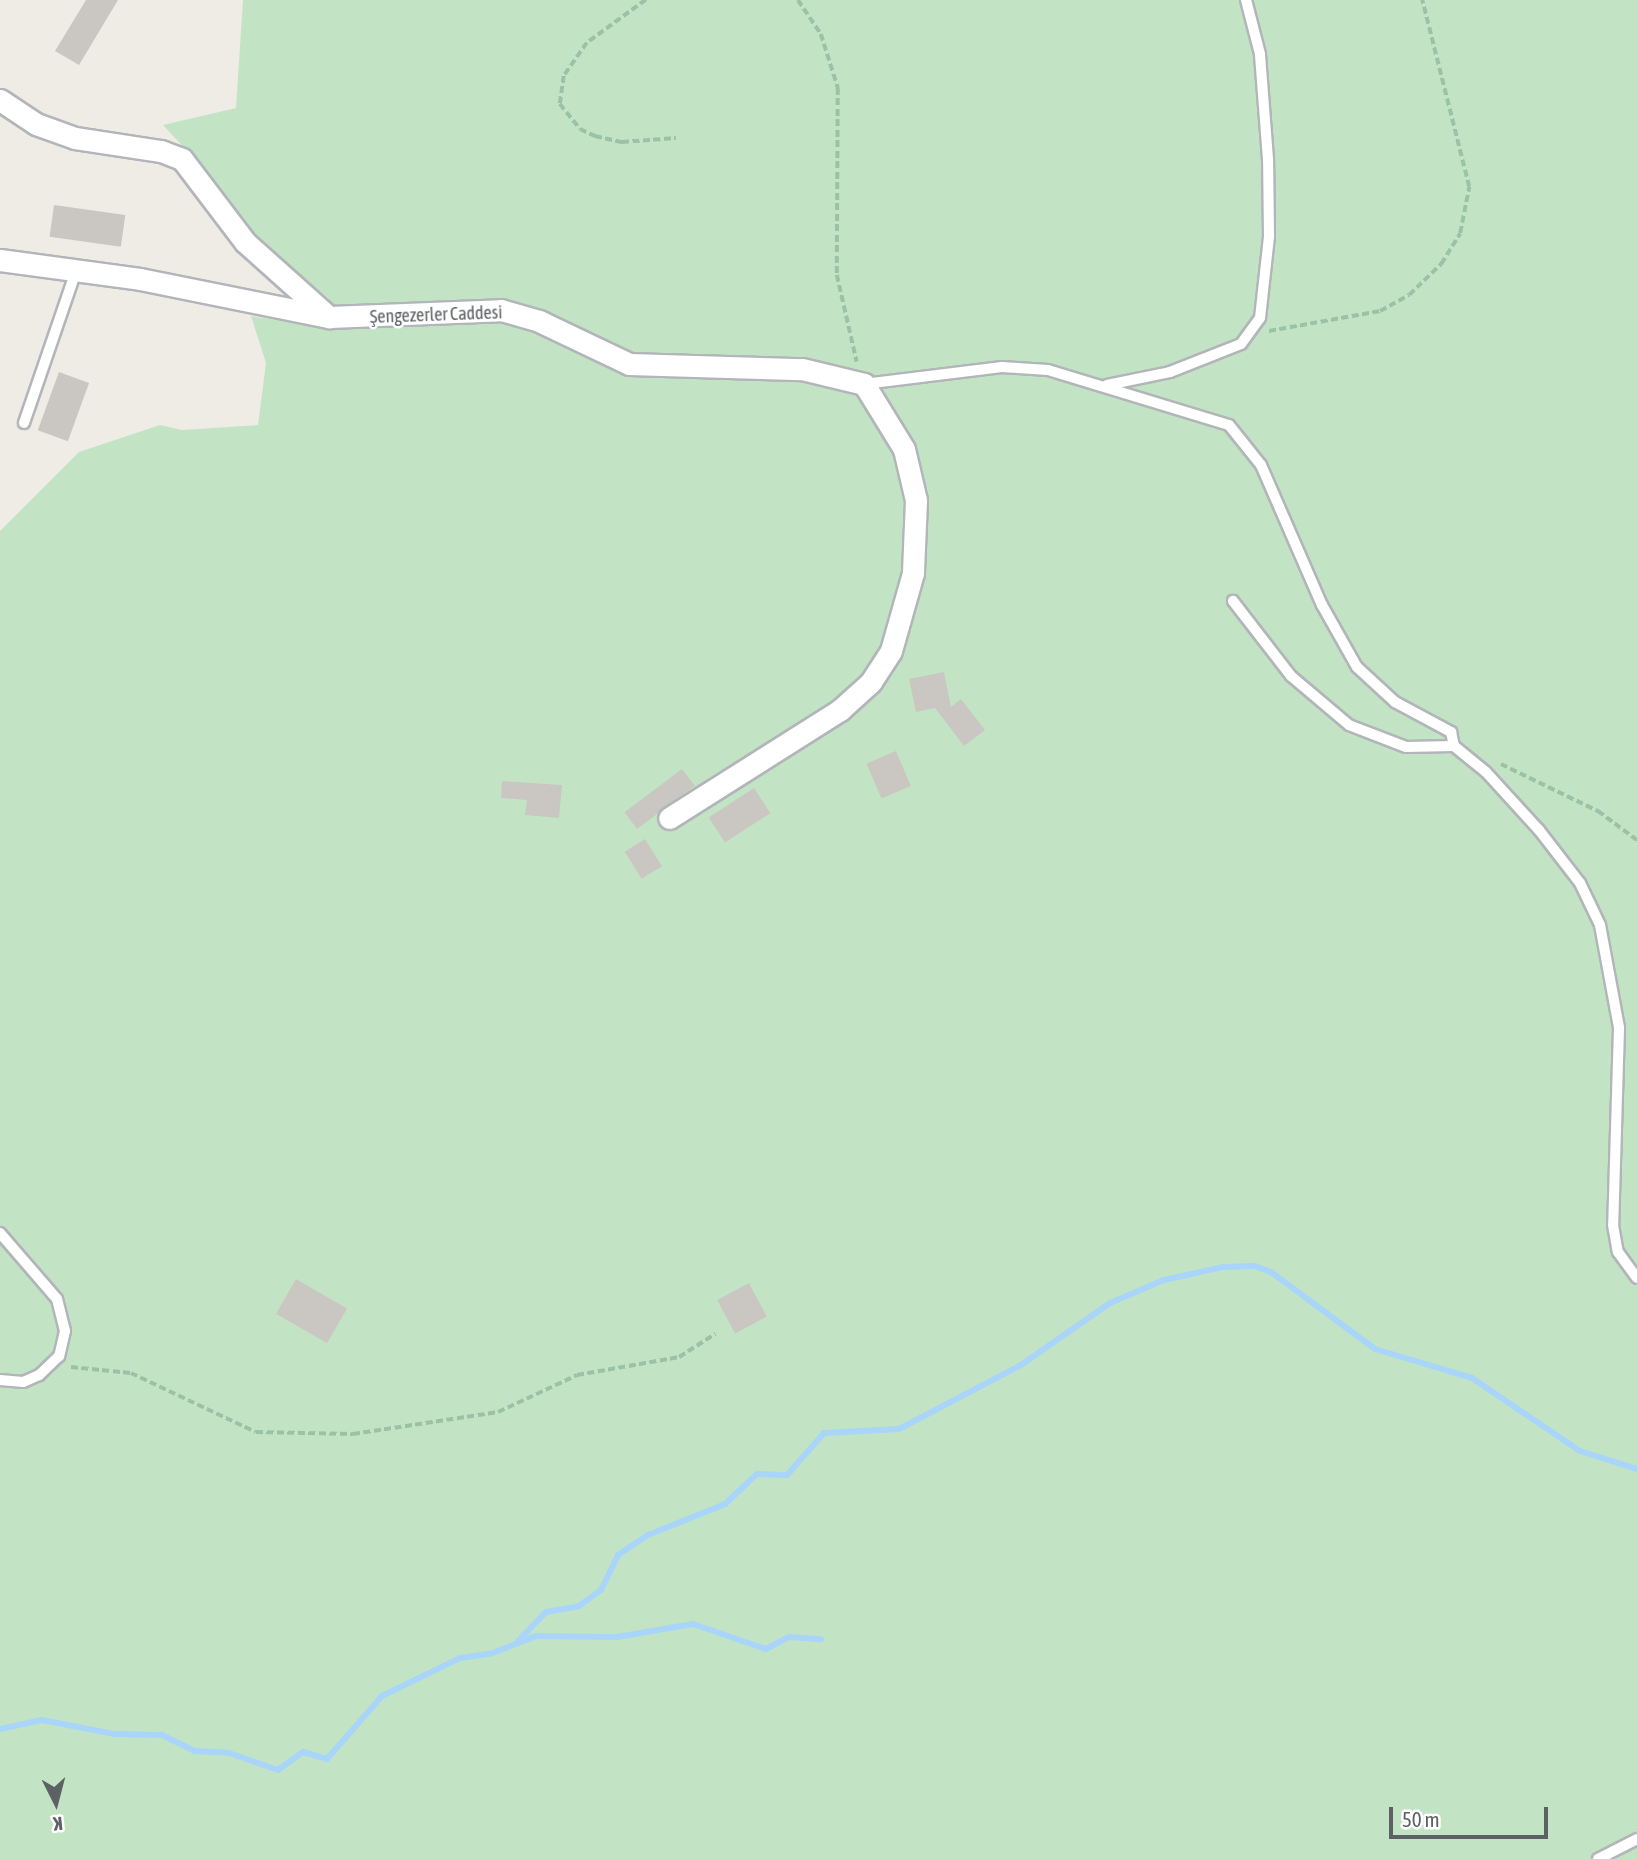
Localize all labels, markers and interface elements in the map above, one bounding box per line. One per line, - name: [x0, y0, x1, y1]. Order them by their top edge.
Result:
- street label: Şengezerler Caddesi: [369, 302, 503, 328]
- north arrow: [21, 1768, 91, 1838]
- scale bar: [1392, 1792, 1551, 1836]
- text: 50 m: [1402, 1807, 1440, 1831]
- text: K: [52, 1812, 64, 1835]

